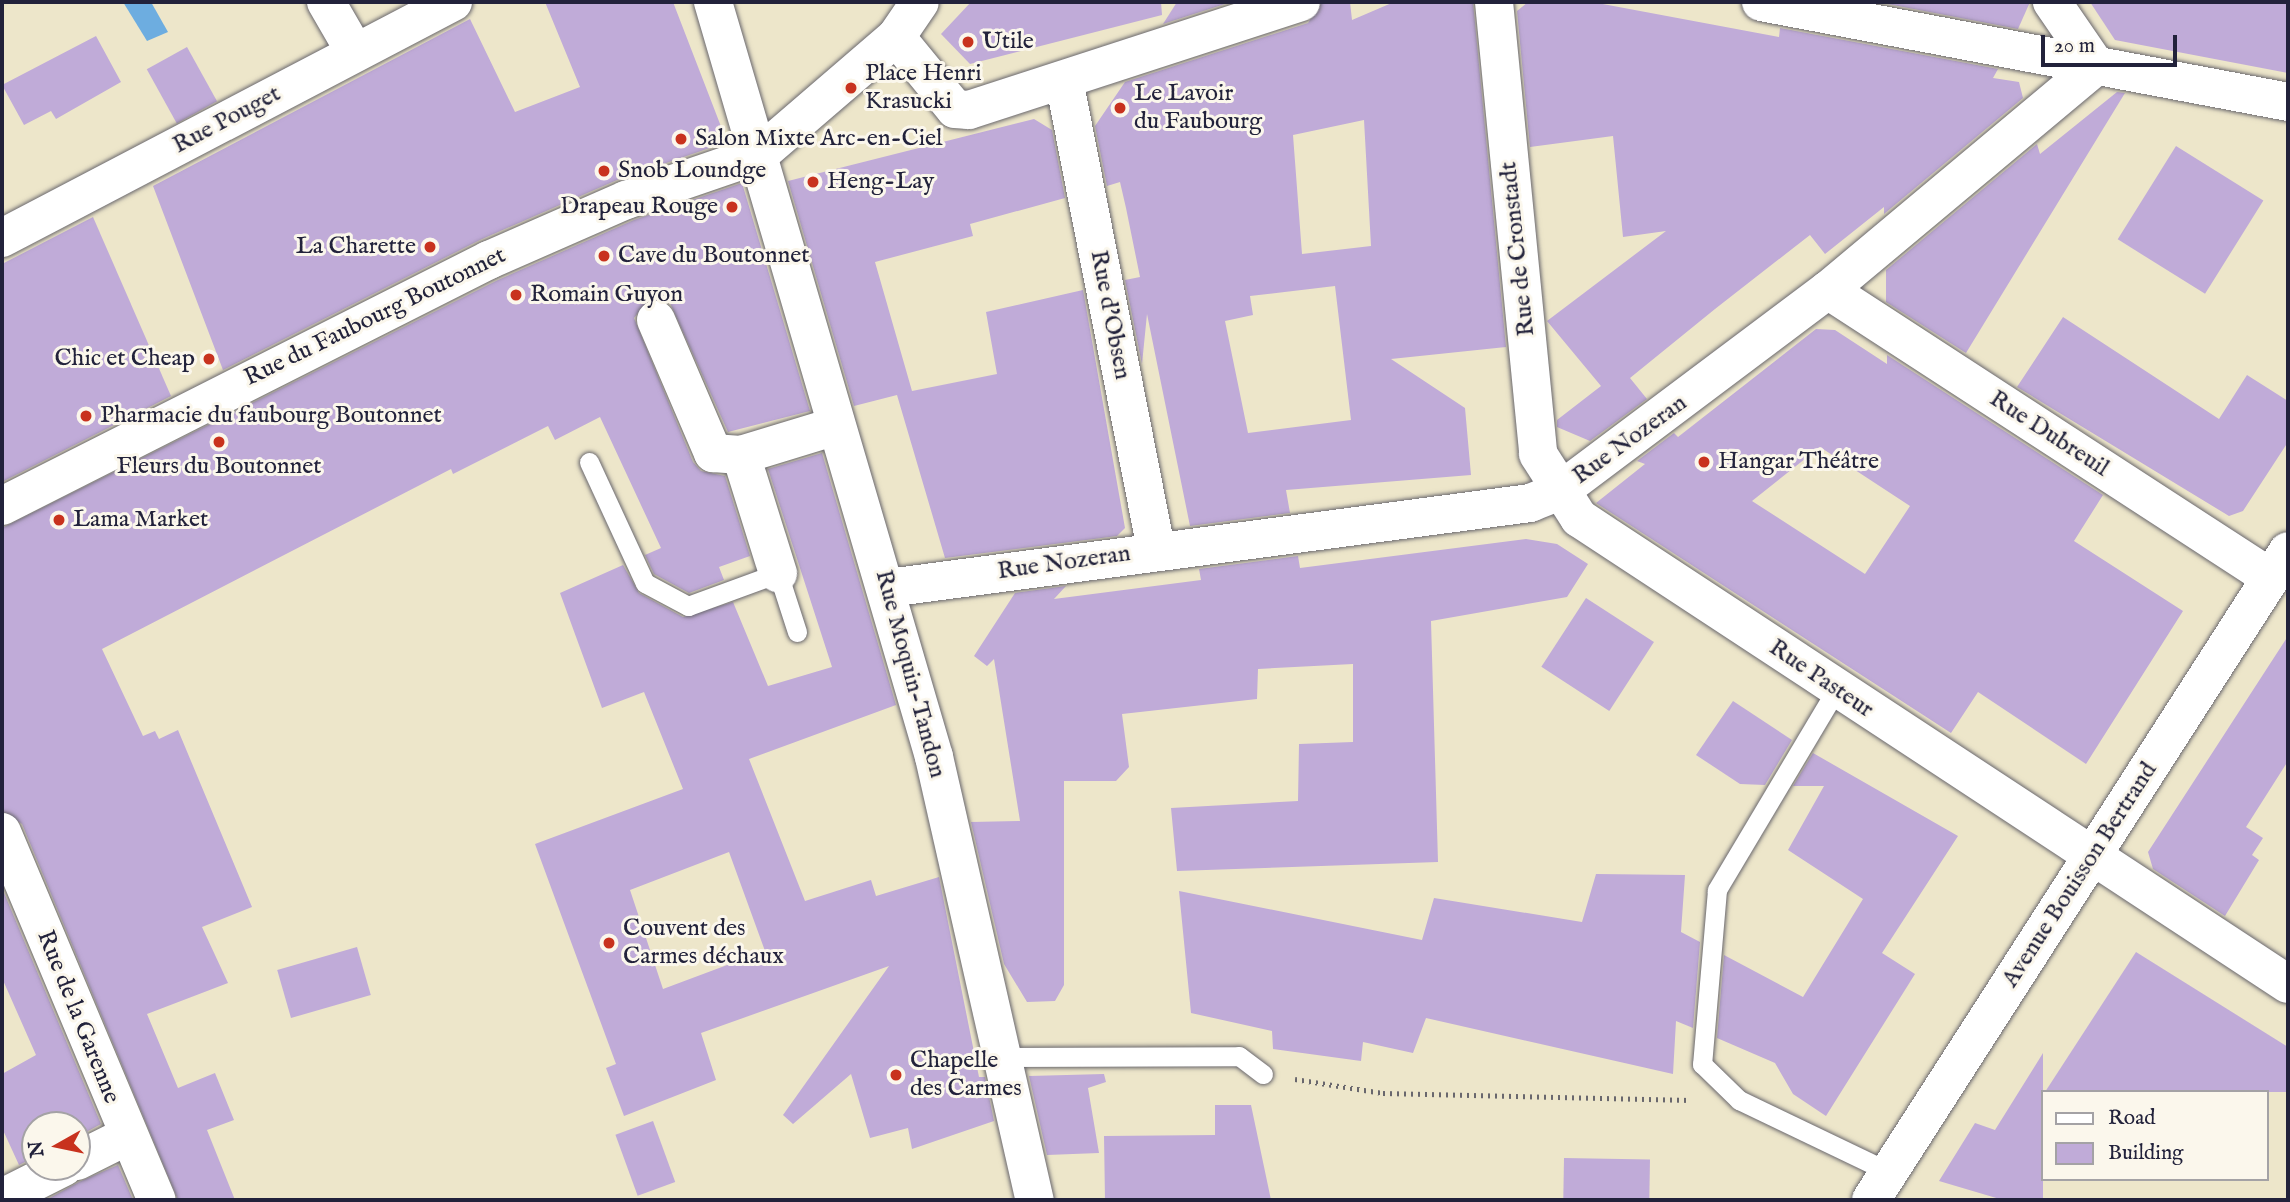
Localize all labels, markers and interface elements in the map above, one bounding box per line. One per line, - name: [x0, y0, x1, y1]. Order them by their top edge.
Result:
- scale bar: [2045, 21, 2182, 65]
- place label: Utile: [982, 28, 1034, 56]
- text: 20 m: [2054, 33, 2095, 60]
- marker: Utile: [960, 34, 976, 50]
- place label: Place Henri Krasucki: [865, 60, 982, 116]
- street label: Rue Pouget: [168, 80, 286, 160]
- marker: Place Henri Krasucki: [843, 80, 859, 96]
- place label: Le Lavoir du Faubourg: [1134, 80, 1262, 136]
- marker: Le Lavoir du Faubourg: [1112, 100, 1128, 116]
- place label: Salon Mixte Arc-en-Ciel: [695, 125, 943, 153]
- marker: Salon Mixte Arc-en-Ciel: [673, 131, 689, 147]
- place label: Snob Loundge: [618, 157, 766, 185]
- street label: Rue de Cronstadt: [1495, 160, 1541, 338]
- marker: Snob Loundge: [596, 163, 612, 179]
- place label: Heng-Lay: [827, 168, 934, 196]
- marker: Heng-Lay: [805, 174, 821, 190]
- place label: Drapeau Rouge: [560, 193, 718, 221]
- marker: Drapeau Rouge: [724, 199, 740, 215]
- place label: La Charette: [296, 233, 416, 261]
- marker: La Charette: [422, 239, 438, 255]
- street label: Rue du Faubourg Boutonnet: [240, 241, 510, 393]
- place label: Cave du Boutonnet: [618, 242, 810, 270]
- marker: Cave du Boutonnet: [596, 248, 612, 264]
- street label: Rue d'Obsen: [1083, 248, 1137, 382]
- place label: Romain Guyon: [530, 281, 683, 309]
- marker: Romain Guyon: [508, 287, 524, 303]
- place label: Chic et Cheap: [54, 345, 195, 373]
- marker: Chic et Cheap: [201, 351, 217, 367]
- street label: Rue Dubreuil: [1984, 385, 2114, 483]
- street label: Rue Nozeran: [1567, 389, 1693, 491]
- place label: Pharmacie du faubourg Boutonnet: [100, 402, 442, 430]
- marker: Pharmacie du faubourg Boutonnet: [78, 408, 94, 424]
- marker: Fleurs du Boutonnet: [211, 434, 227, 450]
- place label: Hangar Théâtre: [1718, 448, 1879, 476]
- place label: Fleurs du Boutonnet: [116, 453, 322, 481]
- marker: Hangar Théâtre: [1696, 454, 1712, 470]
- place label: Lama Market: [73, 506, 208, 534]
- marker: Lama Market: [51, 512, 67, 528]
- street label: Rue Nozeran: [996, 539, 1132, 587]
- street label: Rue Moquin-Tandon: [868, 567, 952, 781]
- street label: Rue Pasteur: [1763, 634, 1879, 724]
- street label: Avenue Bouisson Bertrand: [1996, 757, 2164, 993]
- place label: Couvent des Carmes déchaux: [623, 915, 784, 971]
- street label: Rue de la Garenne: [30, 926, 126, 1108]
- marker: Couvent des Carmes déchaux: [601, 935, 617, 951]
- place label: Chapelle des Carmes: [910, 1047, 1022, 1103]
- marker: Chapelle des Carmes: [888, 1067, 904, 1083]
- legend: [2042, 1090, 2269, 1181]
- text: Road: [2108, 1105, 2155, 1132]
- north arrow: [21, 1111, 91, 1181]
- text: N: [24, 1139, 50, 1159]
- text: Building: [2108, 1140, 2183, 1167]

